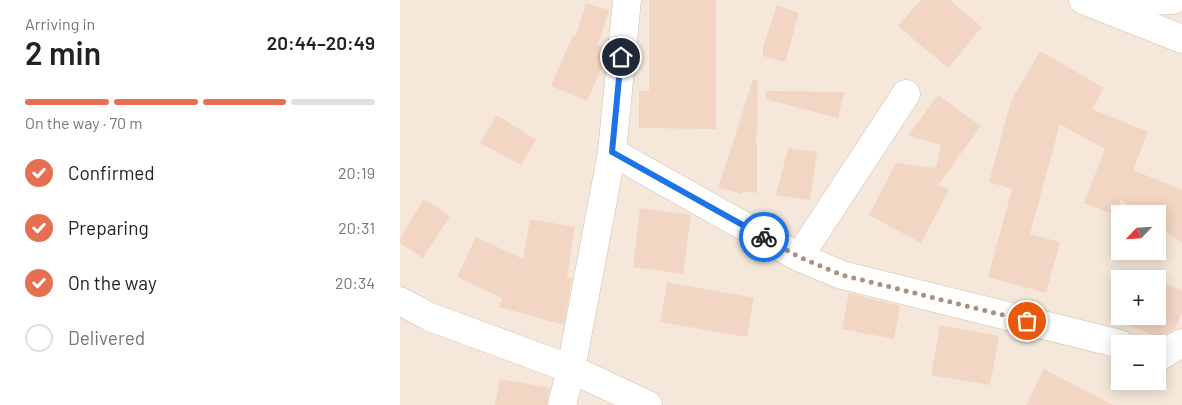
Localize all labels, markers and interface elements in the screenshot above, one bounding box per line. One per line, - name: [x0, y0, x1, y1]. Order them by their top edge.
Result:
- text: Arriving in: [25, 14, 95, 33]
- text: 20:44–20:49: [267, 31, 375, 54]
- text: 2 min: [25, 33, 101, 71]
- pin: [600, 36, 642, 78]
- icon: home: [607, 43, 635, 71]
- text: On the way · 70 m: [25, 113, 142, 132]
- icon: check: [25, 159, 53, 187]
- text: Confirmed: [68, 161, 155, 184]
- text: 20:19: [338, 163, 375, 182]
- north arrow: [1111, 205, 1166, 260]
- map controls: [1111, 205, 1166, 390]
- courier: [739, 212, 789, 262]
- icon: check: [25, 214, 53, 242]
- text: Preparing: [68, 216, 149, 239]
- text: 20:31: [338, 218, 375, 237]
- icon: bike: [750, 223, 778, 251]
- icon: check: [25, 269, 53, 297]
- button: +: [1111, 270, 1166, 325]
- text: On the way: [68, 271, 157, 294]
- text: 20:34: [335, 273, 375, 292]
- pin: [1006, 300, 1048, 342]
- icon: bag: [1013, 307, 1041, 335]
- text: Delivered: [68, 326, 145, 349]
- button: −: [1111, 335, 1166, 390]

